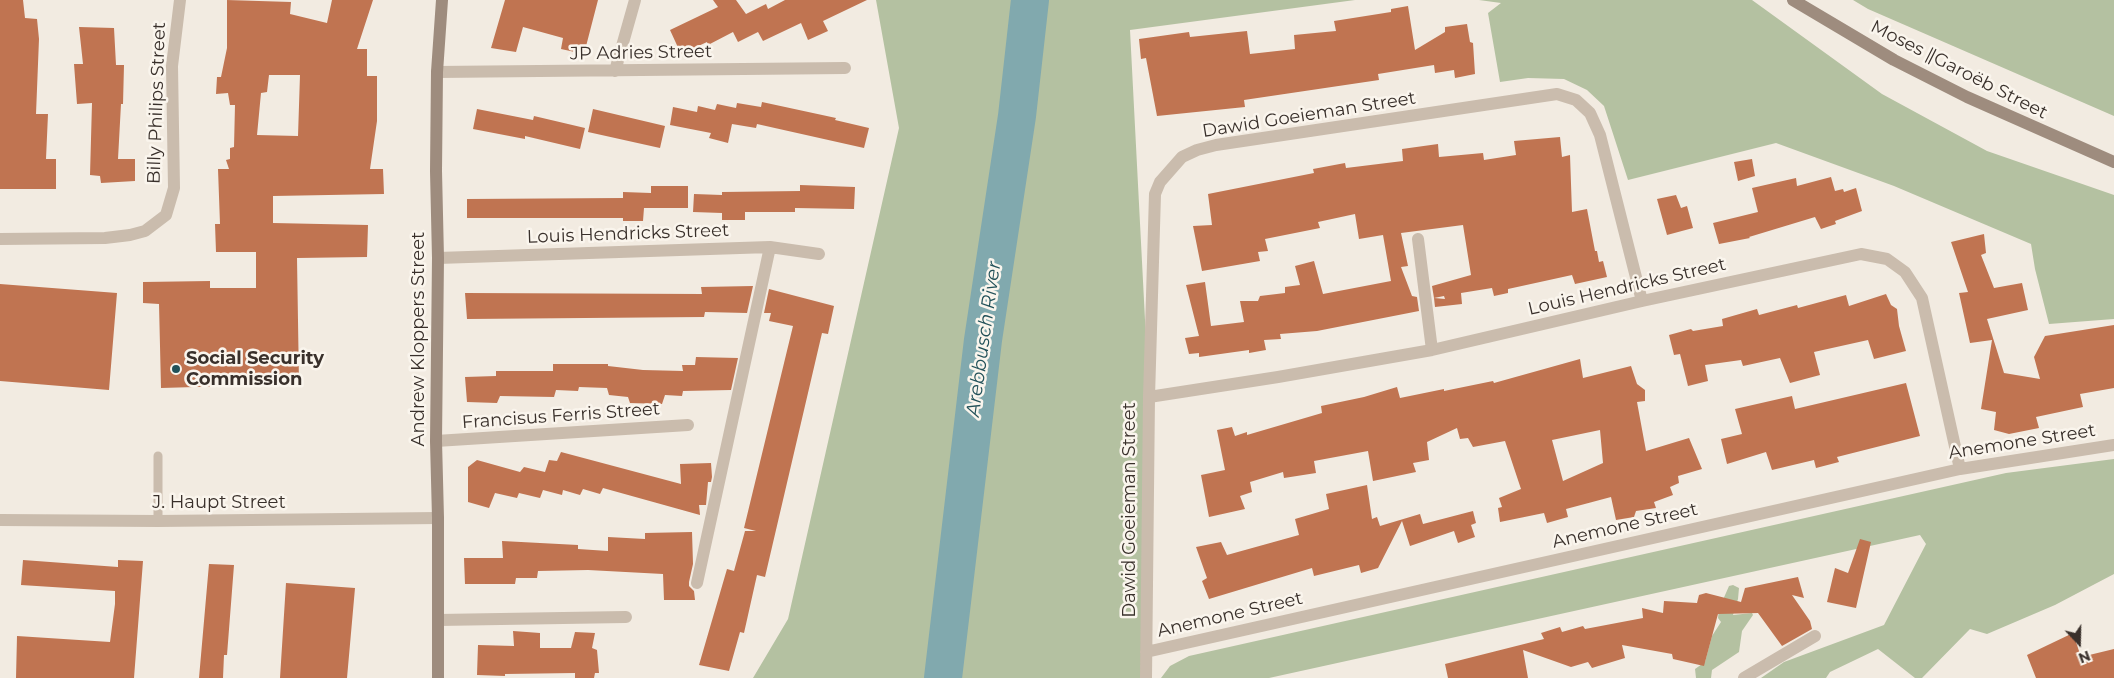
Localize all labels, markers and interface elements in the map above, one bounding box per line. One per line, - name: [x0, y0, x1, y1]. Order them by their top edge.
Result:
- street label: Moses ǁGaroëb Street: [1867, 16, 2051, 124]
- street label: Billy Philips Street: [143, 22, 171, 184]
- street label: JP Adries Street: [570, 41, 712, 65]
- street label: Dawid Goeieman Street: [1201, 87, 1417, 143]
- street label: Louis Hendricks Street: [526, 220, 730, 248]
- street label: Andrew Kloppers Street: [408, 232, 430, 446]
- street label: Louis Hendricks Street: [1526, 254, 1728, 320]
- water label: Arebbusch River: [962, 260, 1006, 418]
- place label: Social Security Commission: [186, 348, 324, 390]
- marker: Social Security Commission: [170, 363, 182, 375]
- street label: Francisus Ferris Street: [461, 398, 661, 434]
- street label: Dawid Goeieman Street: [1119, 402, 1141, 618]
- street label: Anemone Street: [1947, 420, 2097, 464]
- street label: J. Haupt Street: [152, 492, 286, 514]
- street label: Anemone Street: [1550, 499, 1700, 553]
- street label: Anemone Street: [1155, 588, 1305, 642]
- north arrow: [2054, 618, 2104, 668]
- text: N: [2076, 647, 2093, 667]

